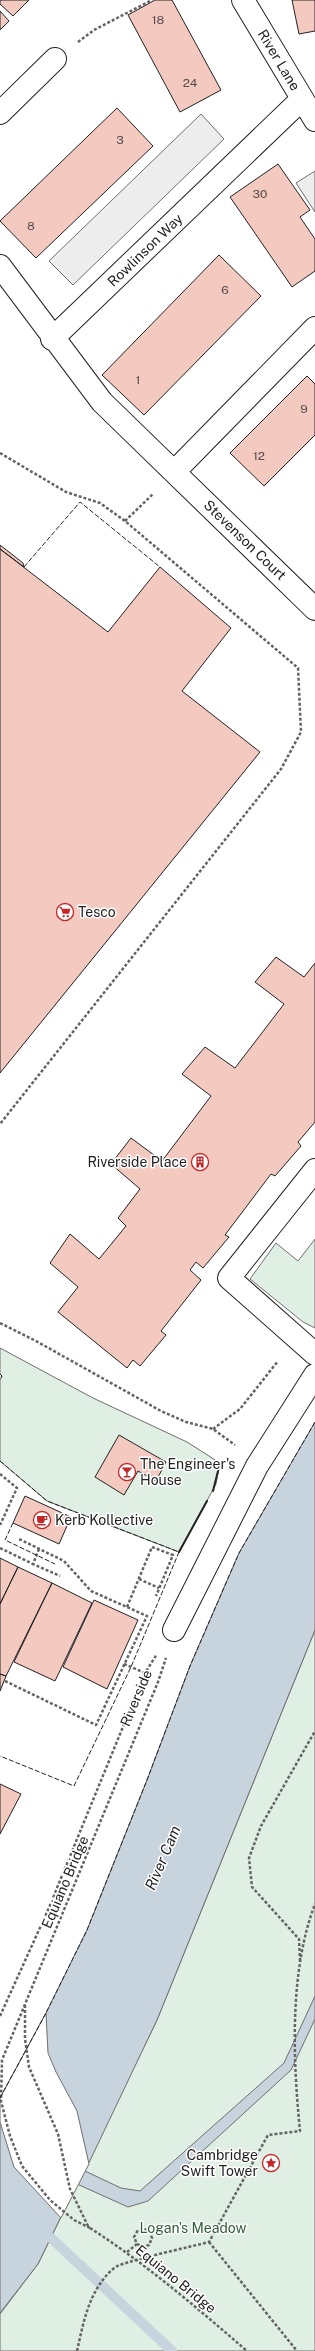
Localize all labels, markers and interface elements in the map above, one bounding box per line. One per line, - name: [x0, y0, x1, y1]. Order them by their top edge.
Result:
- house number: 18: [152, 13, 165, 27]
- street label: River Lane: [255, 27, 303, 93]
- house number: 24: [183, 76, 198, 90]
- house number: 3: [116, 133, 124, 147]
- house number: 30: [253, 187, 267, 201]
- street label: Rowlinson Way: [104, 210, 186, 290]
- house number: 8: [27, 219, 35, 233]
- house number: 6: [221, 283, 229, 297]
- house number: 1: [136, 373, 140, 387]
- house number: 9: [300, 402, 308, 416]
- house number: 12: [253, 449, 265, 463]
- street label: Stevenson Court: [201, 497, 289, 583]
- supermarket icon: Tesco: [55, 902, 75, 922]
- place label: Tesco: [78, 904, 116, 920]
- building icon: Riverside Place: [190, 1152, 210, 1172]
- place label: Riverside Place: [87, 1154, 187, 1170]
- place label: The Engineer's House: [140, 1456, 235, 1488]
- bar icon: The Engineer's House: [117, 1462, 137, 1482]
- cafe icon: Kerb Kollective: [32, 1510, 52, 1530]
- place label: Kerb Kollective: [55, 1512, 153, 1528]
- street label: Riverside: [117, 1667, 155, 1729]
- water label: River Cam: [141, 1823, 184, 1893]
- street label: Equiano Bridge: [38, 1833, 92, 1931]
- place label: Cambridge Swift Tower: [181, 2147, 258, 2179]
- place icon: Cambridge Swift Tower: [261, 2153, 281, 2173]
- park label: Logan's Meadow: [139, 2220, 247, 2236]
- street label: Equiano Bridge: [133, 2242, 219, 2316]

